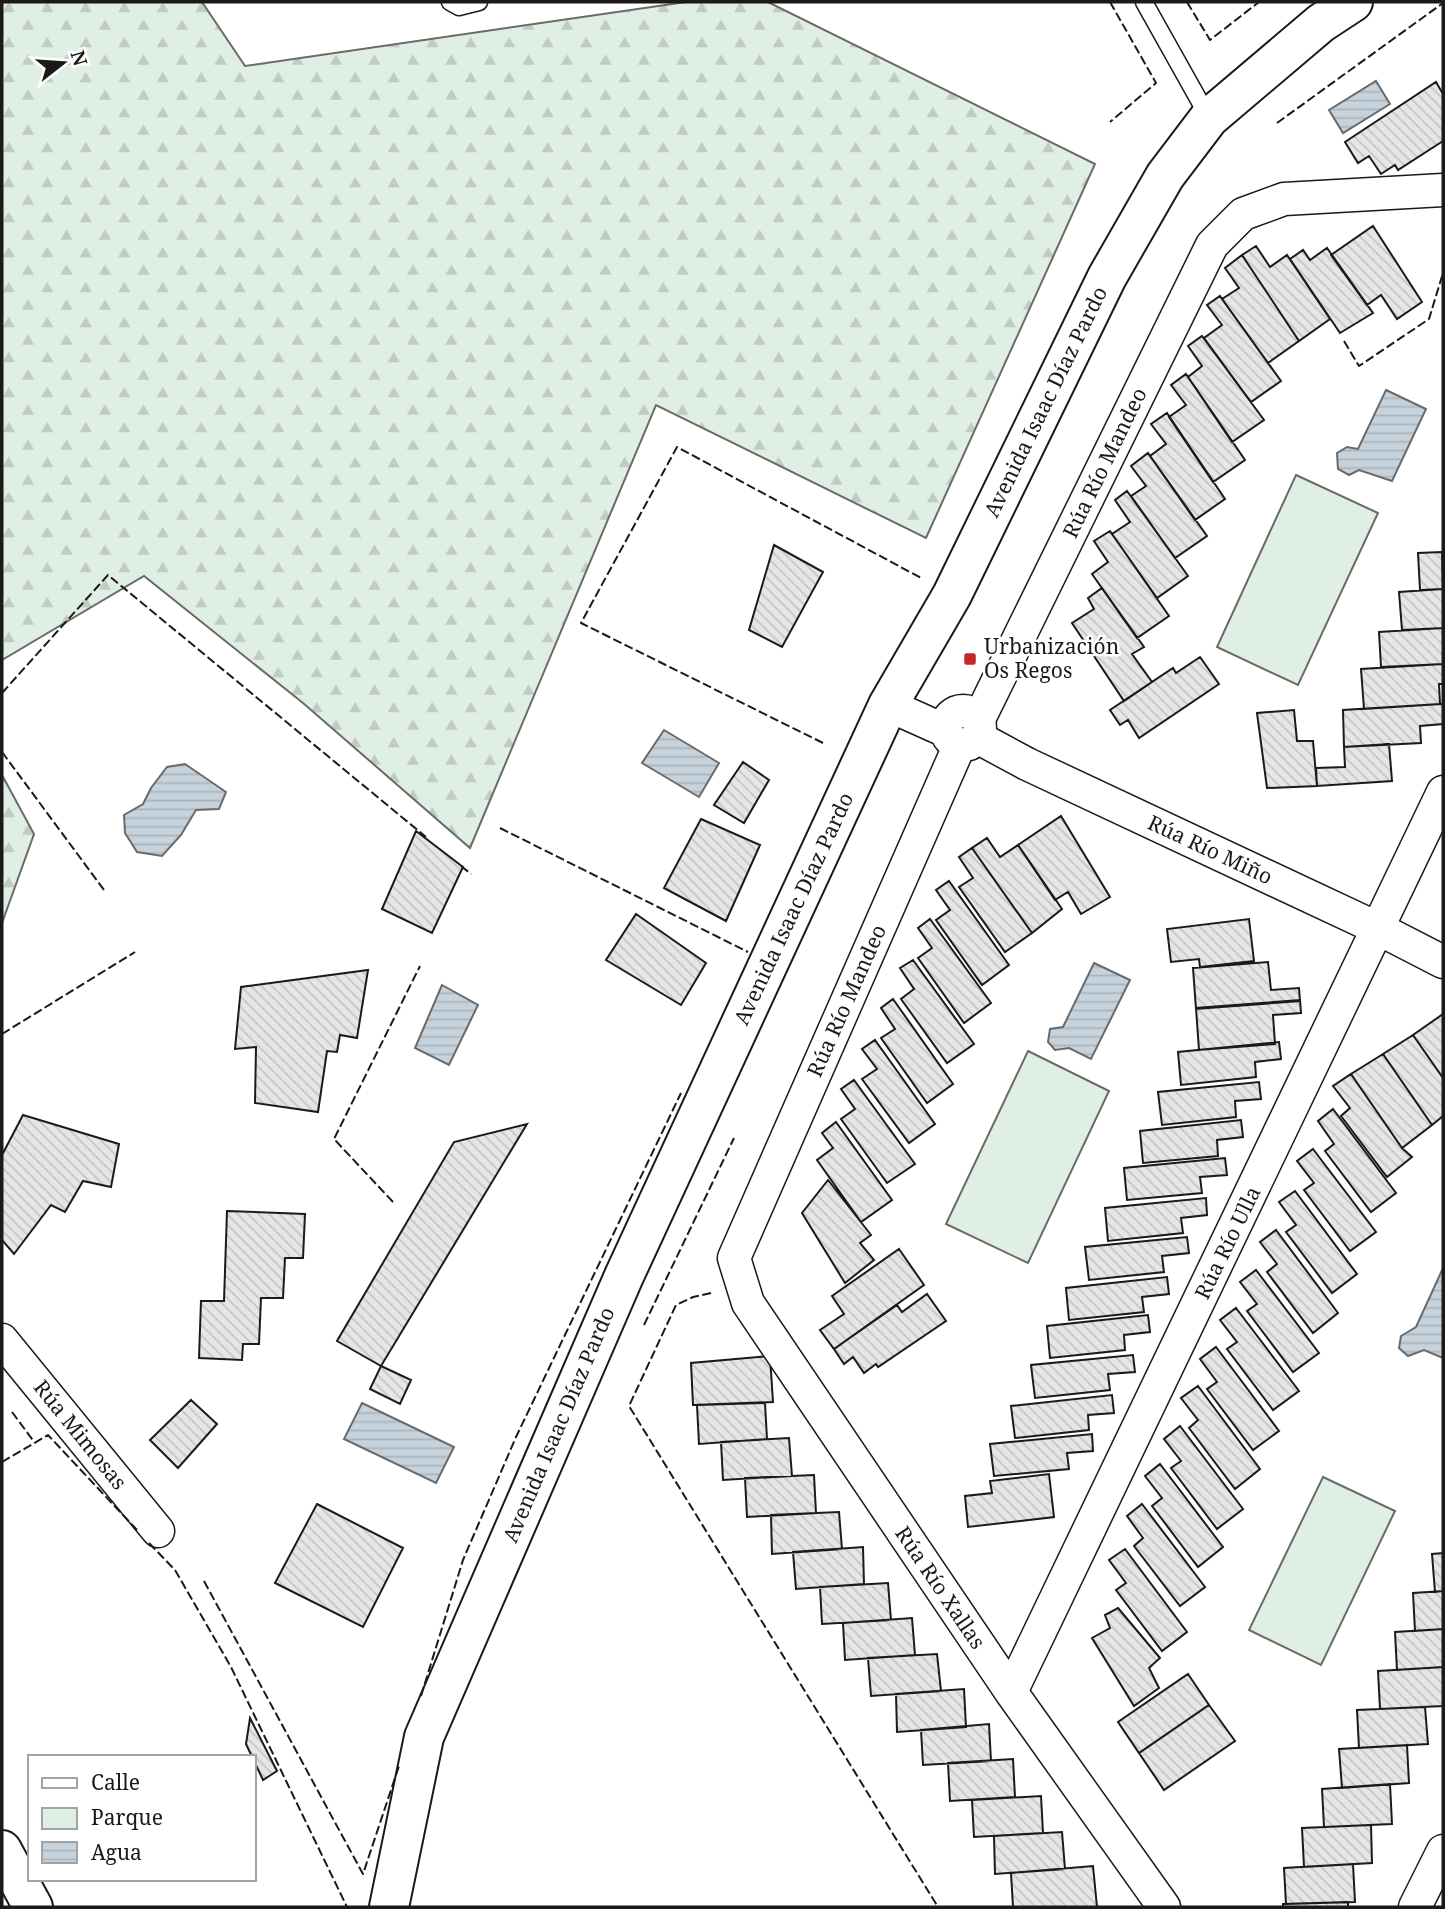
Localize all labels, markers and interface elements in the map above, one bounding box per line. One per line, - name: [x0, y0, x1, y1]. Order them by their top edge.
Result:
- north arrow: [28, 28, 98, 98]
- text: N: [65, 47, 94, 69]
- street label: Avenida Isaac Díaz Pardo: [977, 282, 1113, 522]
- street label: Rúa Río Mandeo: [1056, 383, 1153, 542]
- place label: Urbanización Os Regos: [984, 632, 1119, 684]
- marker: Urbanización Os Regos: [962, 651, 978, 667]
- street label: Avenida Isaac Díaz Pardo: [727, 788, 859, 1029]
- street label: Rúa Río Miño: [1144, 808, 1277, 890]
- street label: Rúa Río Mandeo: [800, 920, 892, 1081]
- street label: Rúa Río Ulla: [1188, 1181, 1267, 1304]
- street label: Avenida Isaac Díaz Pardo: [496, 1303, 620, 1547]
- street label: Rúa Mimosas: [28, 1374, 134, 1495]
- street label: Rúa Río Xallas: [889, 1521, 992, 1654]
- legend: [28, 1755, 256, 1881]
- text: Calle: [91, 1768, 140, 1796]
- text: Parque: [91, 1803, 163, 1831]
- text: Agua: [91, 1838, 142, 1866]

